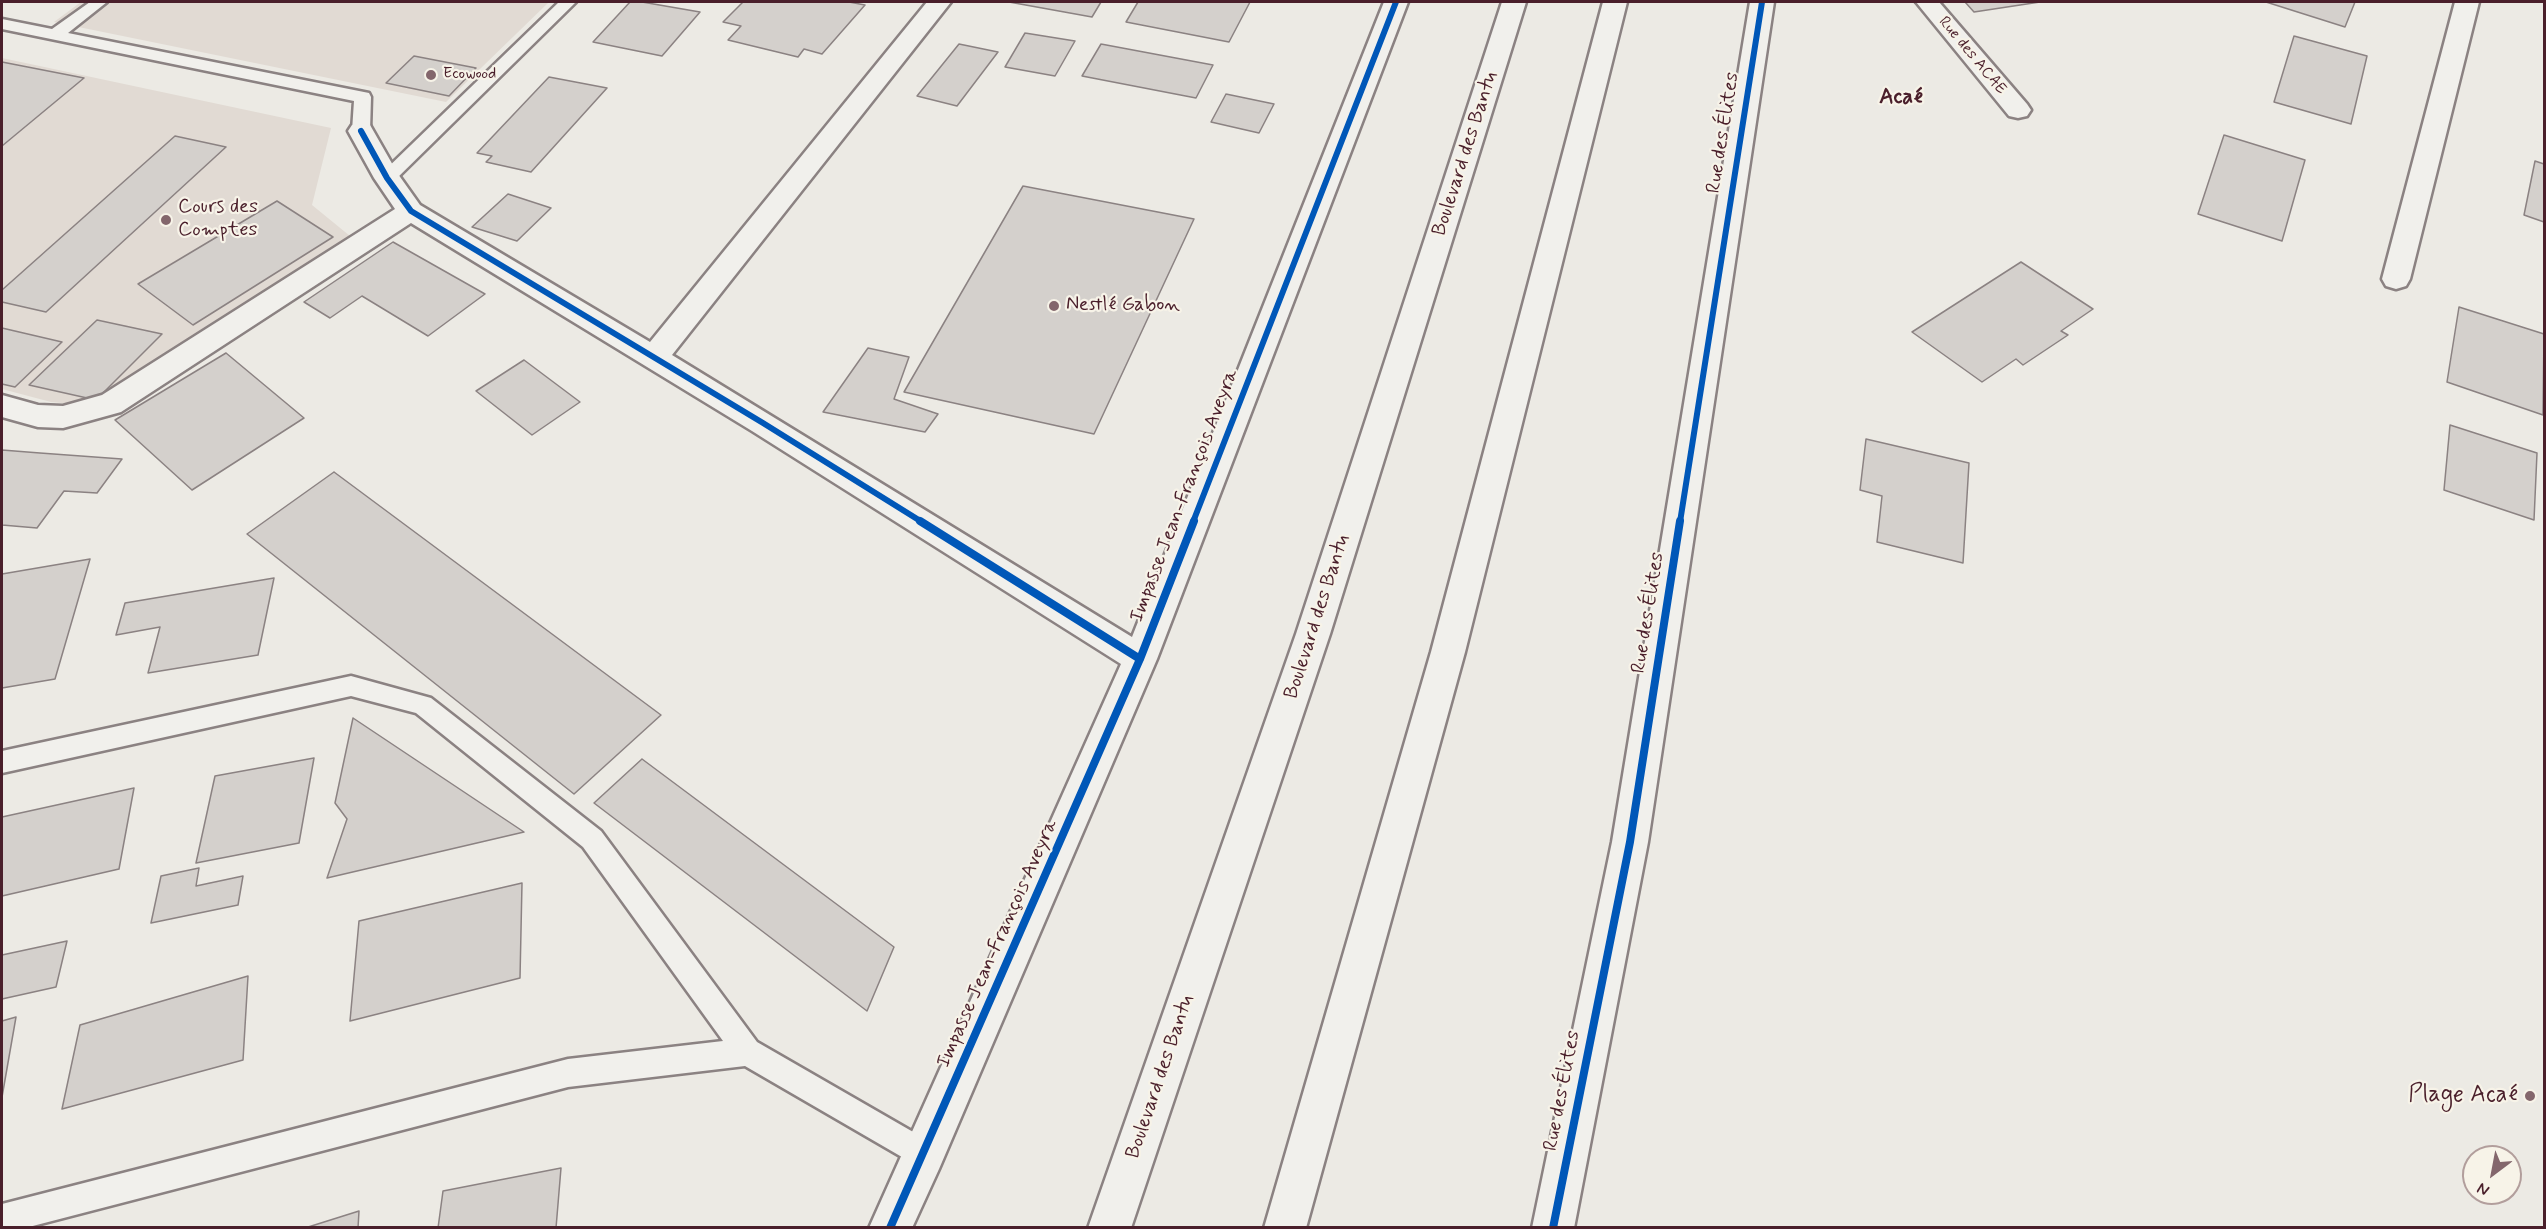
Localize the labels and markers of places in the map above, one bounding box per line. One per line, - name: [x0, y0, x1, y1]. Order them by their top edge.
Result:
- place label: Ecowood: [443, 65, 496, 85]
- marker: Ecowood: [424, 68, 438, 82]
- place label: Cours des Comptes: [178, 196, 258, 243]
- marker: Cours des Comptes: [159, 213, 173, 227]
- place label: Nestlé Gabon: [1066, 294, 1180, 318]
- marker: Nestlé Gabon: [1047, 299, 1061, 313]
- place label: Plage Acaé: [2408, 1082, 2518, 1110]
- marker: Plage Acaé: [2523, 1089, 2537, 1103]

